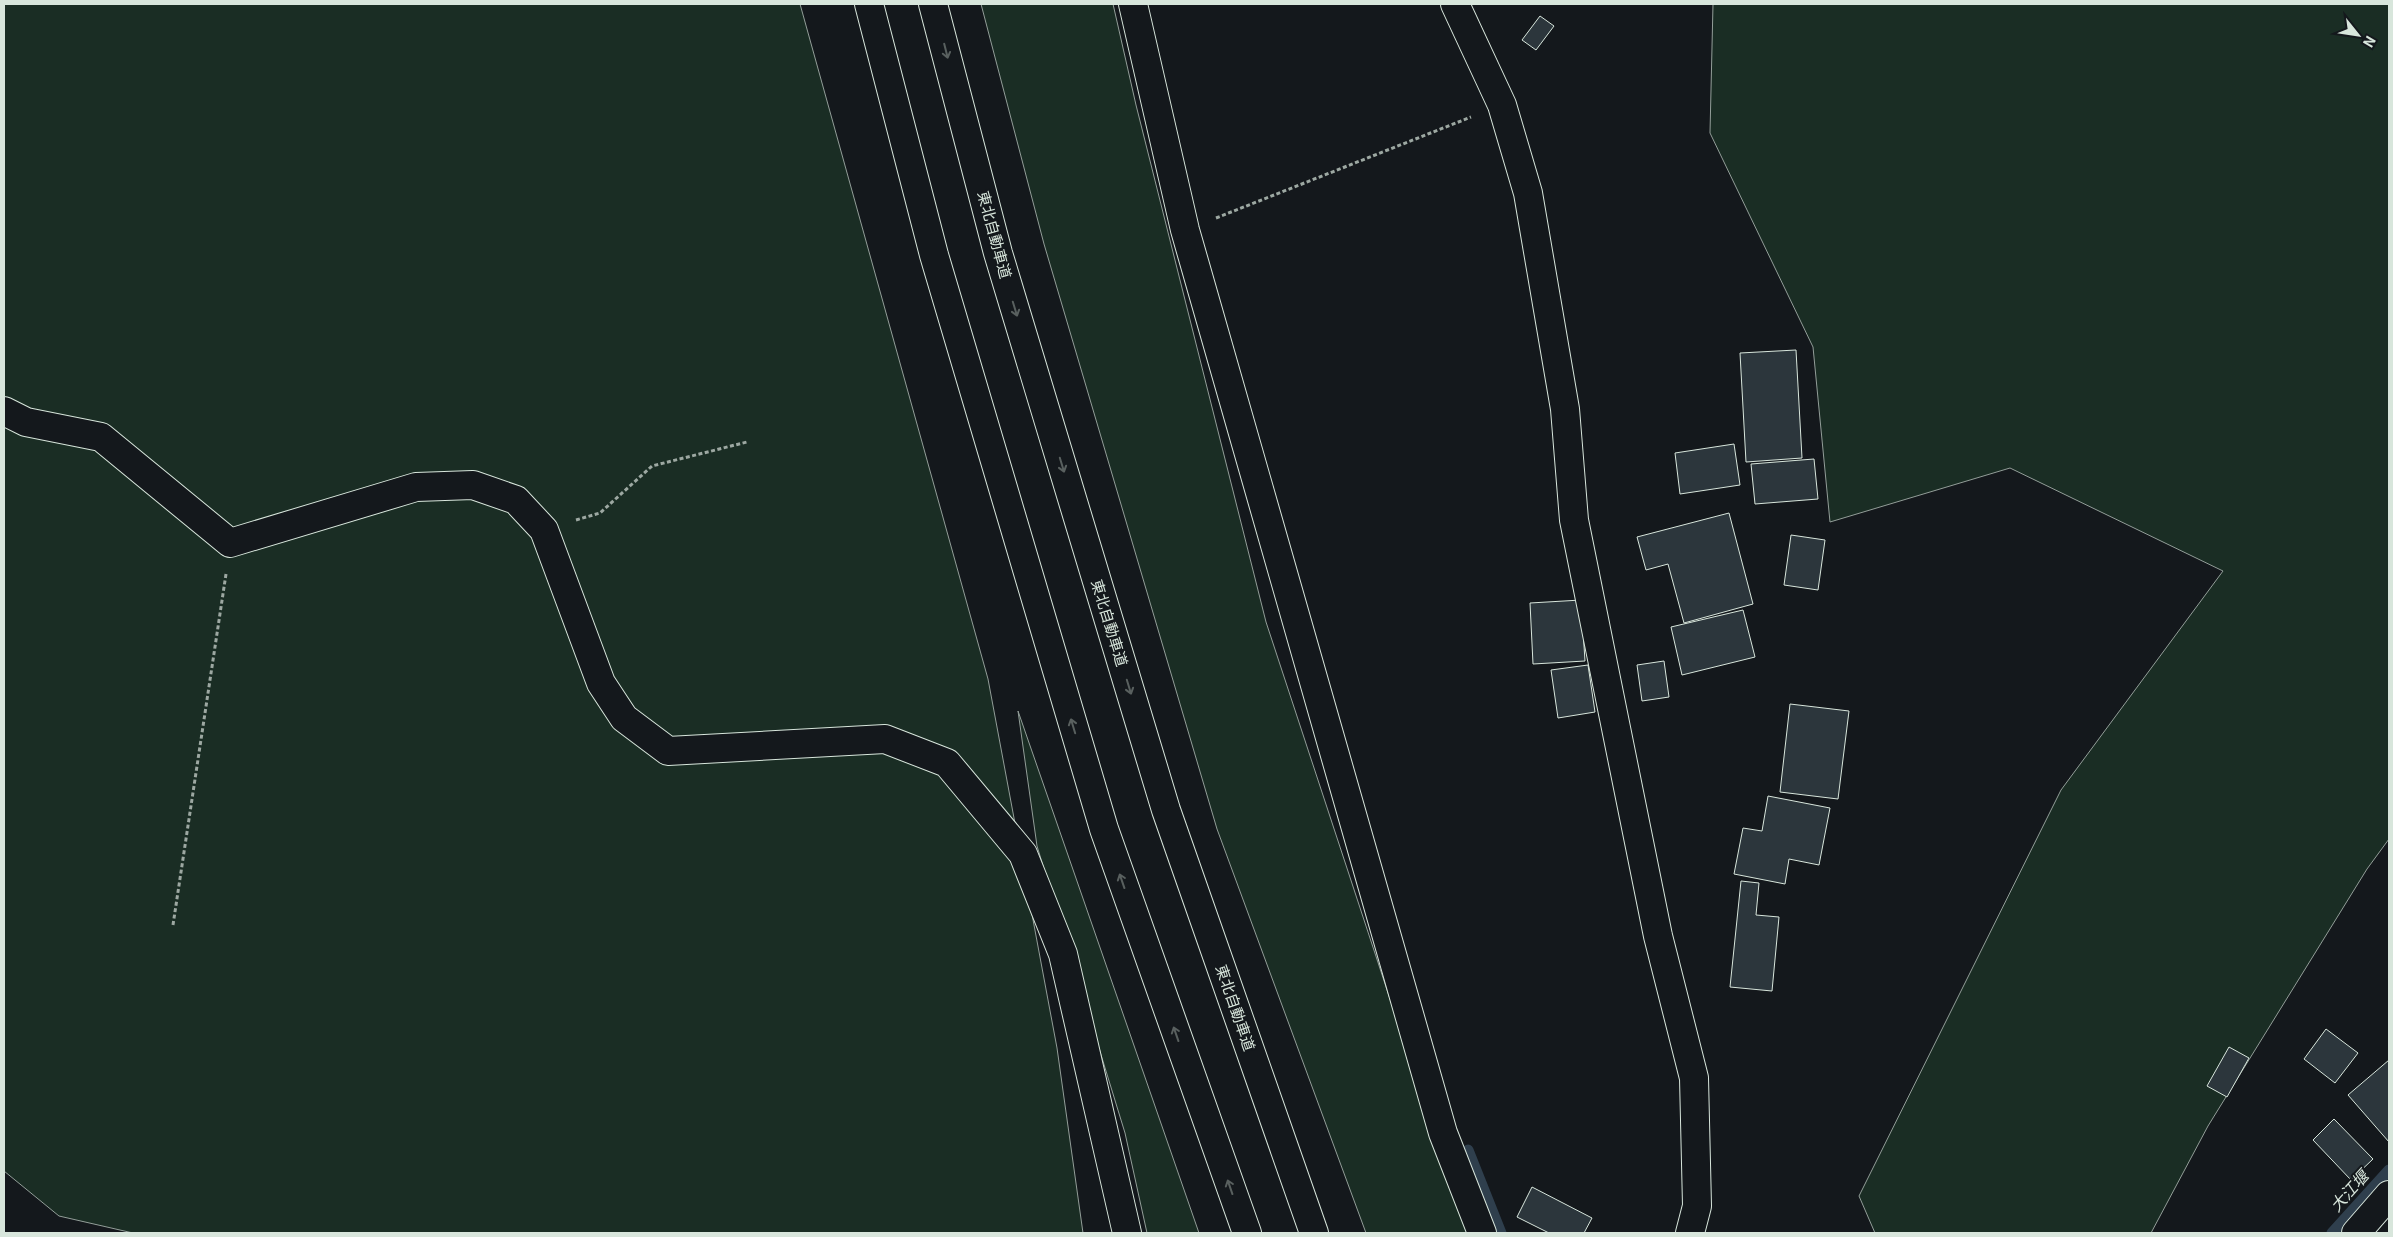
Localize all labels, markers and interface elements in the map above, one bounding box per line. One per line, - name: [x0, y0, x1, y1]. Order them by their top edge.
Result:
- north arrow: [2333, 10, 2383, 60]
- text: N: [2359, 32, 2381, 52]
- one-way arrow: [941, 42, 951, 58]
- street label: 東北自動車道: [974, 188, 1017, 281]
- one-way arrow: [1010, 301, 1020, 317]
- one-way arrow: [1057, 457, 1067, 473]
- street label: 東北自動車道: [1087, 576, 1134, 669]
- one-way arrow: [1125, 679, 1134, 695]
- one-way arrow: [1068, 718, 1078, 734]
- one-way arrow: [1117, 874, 1126, 889]
- street label: 東北自動車道: [1212, 962, 1261, 1053]
- one-way arrow: [1171, 1027, 1180, 1042]
- water label: 大江堰: [2323, 1162, 2375, 1216]
- one-way arrow: [1225, 1180, 1234, 1196]

